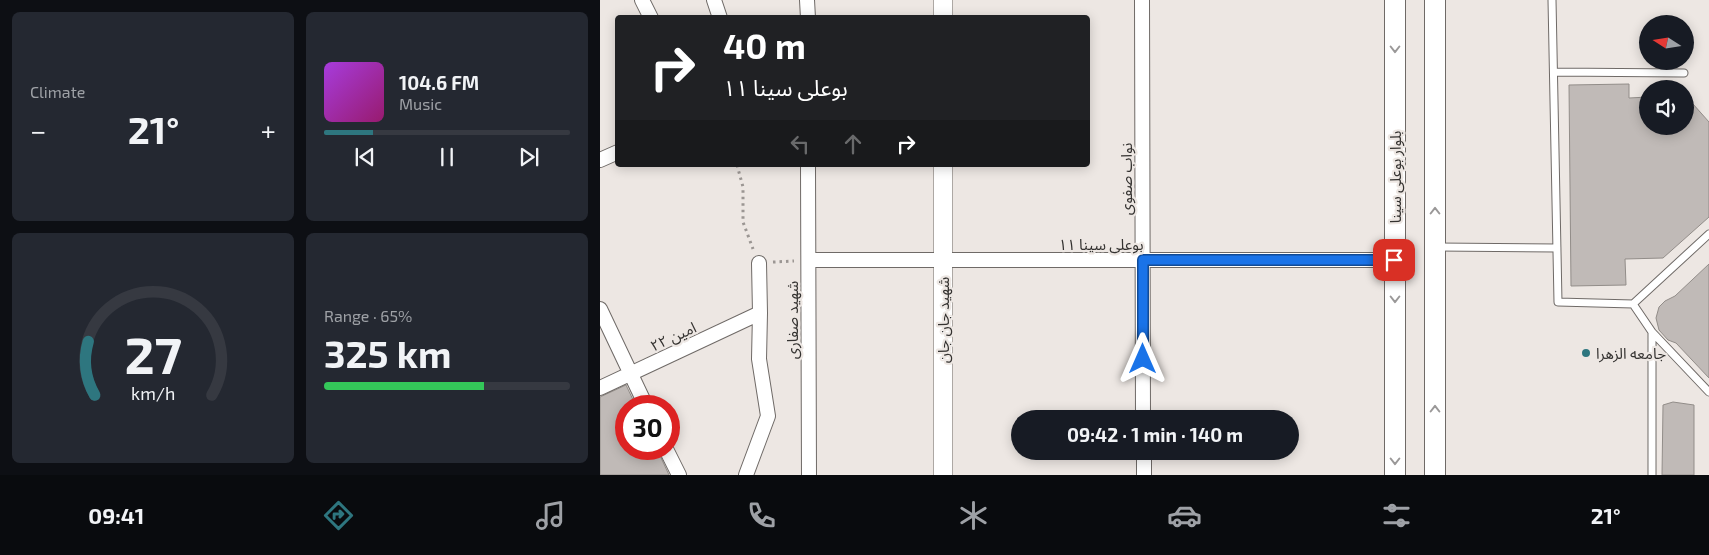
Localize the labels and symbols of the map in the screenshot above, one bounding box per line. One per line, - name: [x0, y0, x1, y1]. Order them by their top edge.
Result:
- north arrow: [1639, 15, 1694, 70]
- one-way arrow: [1390, 45, 1400, 53]
- street label: بلوار بوعلی سینا: [1386, 131, 1405, 223]
- street label: نواب صفوی: [1117, 143, 1136, 215]
- one-way arrow: [1430, 207, 1440, 215]
- street label: بوعلی سینا ۱۱: [1059, 235, 1143, 254]
- pin: [1373, 239, 1415, 281]
- street label: شهید جان جان: [934, 276, 953, 363]
- street label: شهید صفاری: [783, 281, 802, 359]
- one-way arrow: [1390, 295, 1400, 303]
- street label: امین ۲۲: [647, 318, 699, 355]
- position arrow: [1116, 332, 1168, 384]
- place label: جامعه الزهرا: [1596, 344, 1666, 363]
- marker: جامعه الزهرا: [1580, 347, 1592, 359]
- speed limit sign: 30: [615, 395, 680, 460]
- one-way arrow: [1430, 405, 1440, 412]
- one-way arrow: [1390, 458, 1400, 465]

